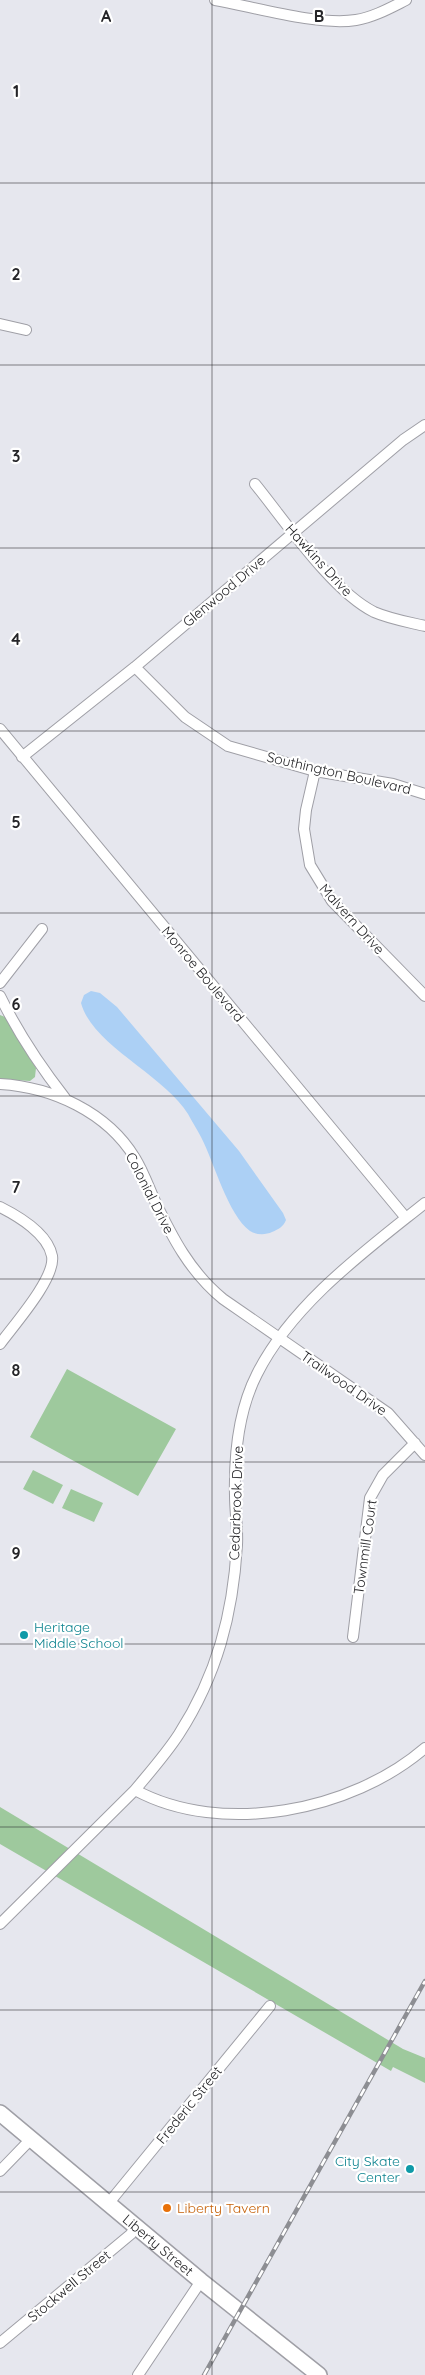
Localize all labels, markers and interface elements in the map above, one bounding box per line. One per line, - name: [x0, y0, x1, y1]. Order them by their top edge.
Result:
- text: A: [101, 6, 112, 26]
- text: B: [314, 6, 324, 26]
- text: 1: [13, 81, 19, 101]
- text: 2: [11, 264, 21, 284]
- text: 3: [12, 446, 20, 466]
- street label: Hawkins Drive: [282, 520, 356, 600]
- street label: Glenwood Drive: [179, 551, 269, 631]
- text: 4: [11, 629, 21, 649]
- street label: Southington Boulevard: [265, 748, 413, 798]
- text: 5: [11, 812, 21, 832]
- street label: Malvern Drive: [315, 880, 389, 958]
- street label: Monroe Boulevard: [158, 923, 248, 1025]
- text: 6: [12, 994, 21, 1014]
- street label: Colonial Drive: [122, 1149, 178, 1237]
- text: 7: [12, 1177, 21, 1197]
- street label: Trailwood Drive: [298, 1347, 391, 1419]
- text: 8: [12, 1360, 21, 1380]
- street label: Cedarbrook Drive: [225, 1445, 247, 1561]
- street label: Townmill Court: [349, 1498, 381, 1596]
- text: 9: [11, 1543, 21, 1563]
- place label: Heritage Middle School: [34, 1618, 124, 1652]
- marker: Heritage Middle School: [18, 1629, 30, 1641]
- street label: Frederic Street: [152, 2062, 226, 2148]
- place label: City Skate Center: [335, 2152, 401, 2186]
- marker: City Skate Center: [404, 2163, 416, 2175]
- place label: Liberty Tavern: [177, 2199, 270, 2217]
- marker: Liberty Tavern: [161, 2202, 173, 2214]
- street label: Liberty Street: [119, 2210, 197, 2280]
- street label: Stockwell Street: [24, 2246, 114, 2326]

